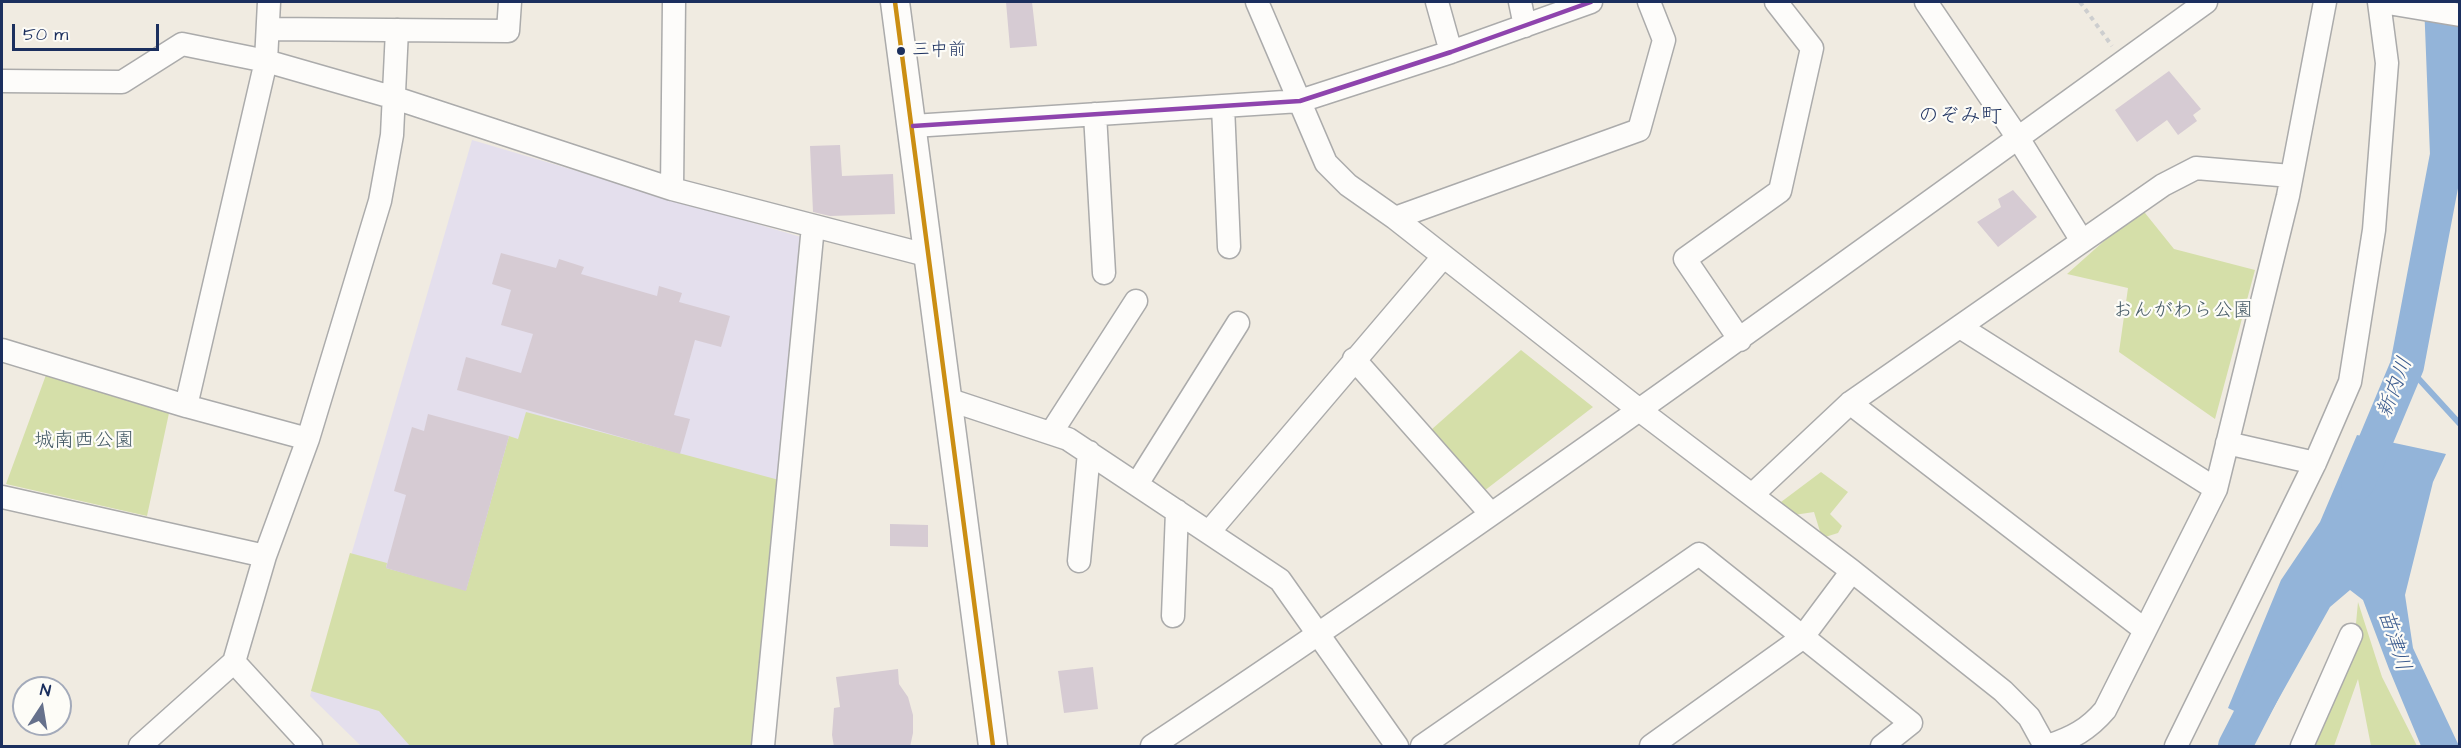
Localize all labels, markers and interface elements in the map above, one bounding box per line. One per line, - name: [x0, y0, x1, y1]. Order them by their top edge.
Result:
- scale bar: [15, 12, 162, 50]
- text: 50 m: [23, 22, 68, 47]
- place label: 三中前: [912, 40, 966, 62]
- marker: 三中前: [895, 45, 907, 57]
- district label: のぞみ町: [1918, 105, 2002, 131]
- park label: おんがわら公園: [2113, 300, 2253, 324]
- water label: 新内川: [2373, 354, 2419, 422]
- park label: 城南西公園: [34, 430, 134, 454]
- water label: 苗津川: [2371, 607, 2415, 675]
- north arrow: [12, 676, 72, 736]
- text: N: [38, 679, 53, 702]

